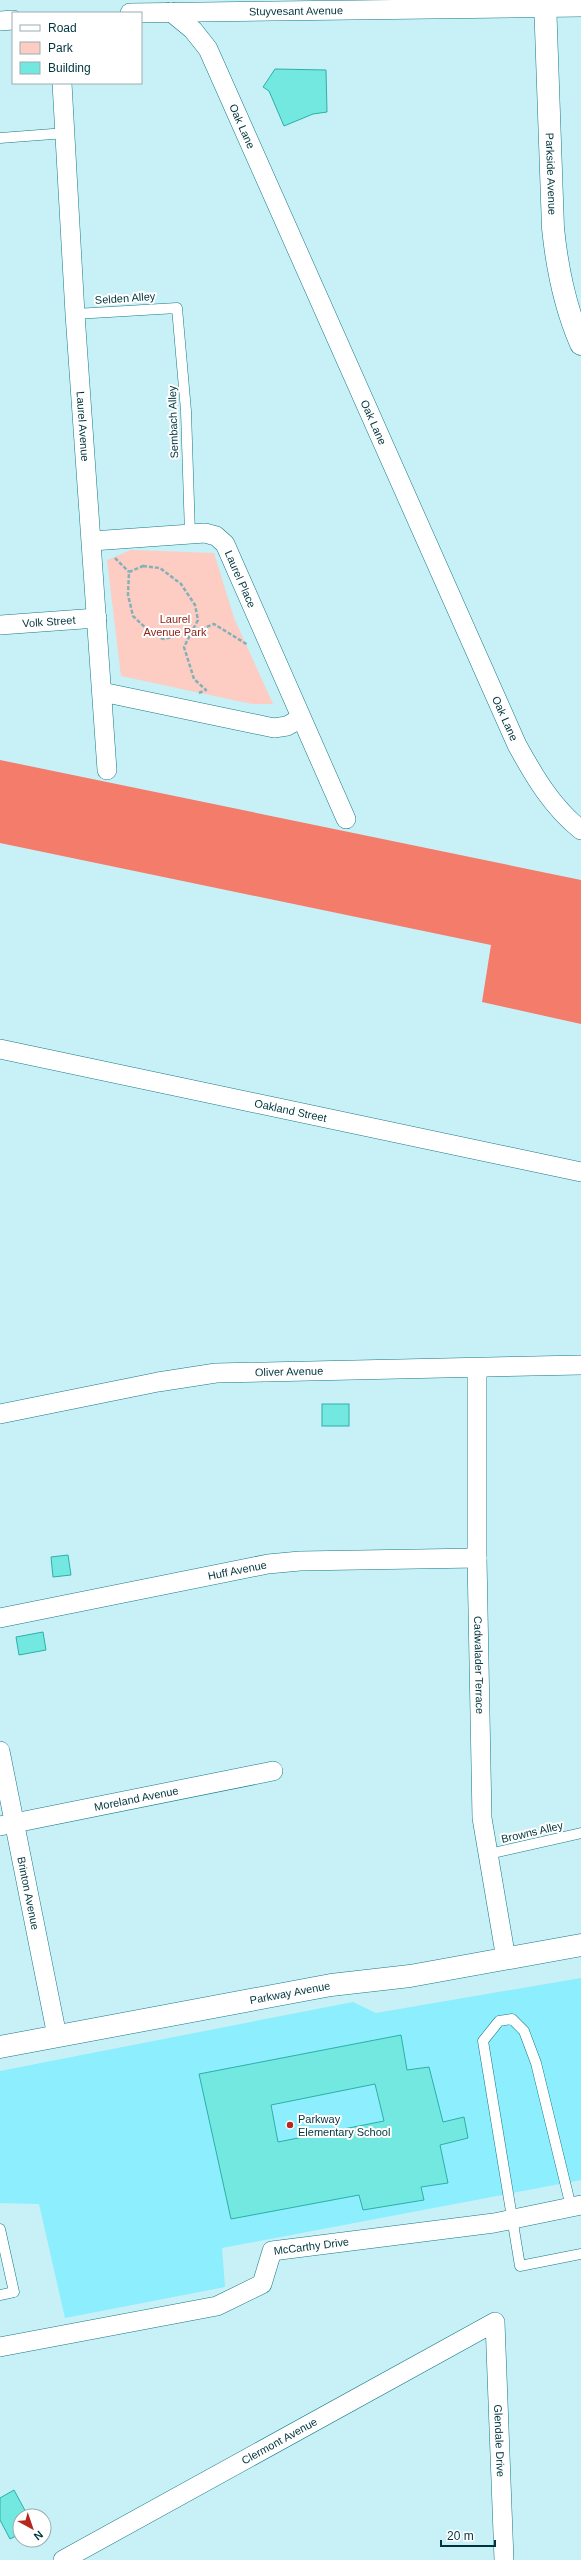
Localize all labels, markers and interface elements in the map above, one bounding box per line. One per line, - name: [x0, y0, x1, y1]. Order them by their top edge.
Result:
- street label: Stuyvesant Avenue: [249, 4, 343, 17]
- legend: [12, 12, 142, 84]
- text: Road: [48, 21, 77, 35]
- text: Park: [48, 41, 74, 55]
- text: Building: [48, 61, 91, 75]
- street label: Oak Lane: [227, 102, 257, 150]
- street label: Parkside Avenue: [544, 132, 559, 215]
- street label: Selden Alley: [94, 290, 156, 306]
- street label: Sembach Alley: [166, 385, 180, 459]
- street label: Laurel Avenue: [74, 391, 91, 462]
- street label: Oak Lane: [359, 398, 389, 446]
- street label: Laurel Place: [223, 549, 258, 609]
- park label: Laurel Avenue Park: [144, 613, 207, 638]
- street label: Volk Street: [22, 614, 76, 629]
- street label: Oak Lane: [490, 694, 520, 743]
- street label: Oakland Street: [253, 1097, 328, 1124]
- street label: Oliver Avenue: [255, 1365, 323, 1378]
- street label: Huff Avenue: [207, 1558, 268, 1582]
- street label: Cadwalader Terrace: [472, 1616, 486, 1714]
- street label: Moreland Avenue: [93, 1784, 179, 1813]
- street label: Browns Alley: [500, 1819, 565, 1845]
- street label: Brinton Avenue: [15, 1855, 42, 1931]
- street label: Parkway Avenue: [249, 1979, 331, 2006]
- place label: Parkway Elementary School: [298, 2113, 390, 2138]
- marker: Parkway Elementary School: [285, 2120, 295, 2130]
- street label: McCarthy Drive: [273, 2235, 350, 2257]
- street label: Glendale Drive: [492, 2404, 507, 2477]
- street label: Clermont Avenue: [240, 2415, 319, 2466]
- north arrow: [12, 2508, 52, 2548]
- scale bar: [441, 2522, 495, 2548]
- text: N: [31, 2529, 45, 2543]
- text: 20 m: [447, 2529, 474, 2543]

